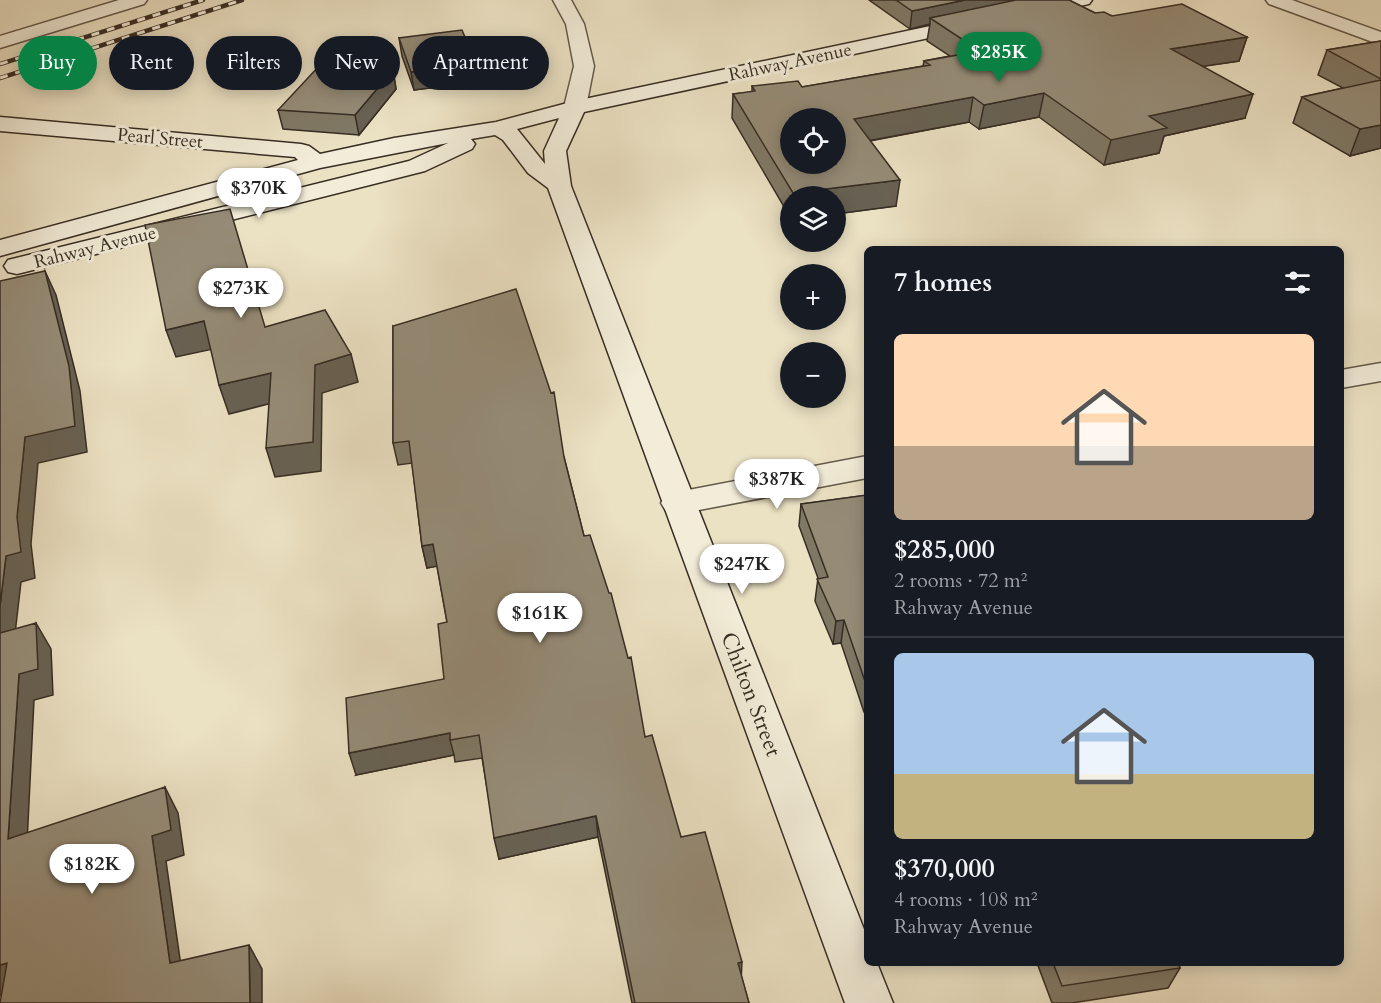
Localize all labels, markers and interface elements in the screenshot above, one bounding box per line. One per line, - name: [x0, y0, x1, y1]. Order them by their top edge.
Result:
- pin: $285K: [957, 32, 1041, 83]
- chip: Buy: [18, 36, 97, 90]
- chip: Rent: [109, 36, 194, 90]
- chip: Filters: [206, 36, 302, 90]
- chip: New: [314, 36, 400, 90]
- chip: Apartment: [412, 36, 549, 90]
- street label: Rahway Avenue: [726, 37, 854, 88]
- text: $285K: [970, 38, 1028, 65]
- map controls: [780, 108, 846, 408]
- button: locate: [780, 108, 846, 174]
- street label: Pearl Street: [116, 122, 204, 155]
- pin: $370K: [217, 168, 301, 219]
- text: $370K: [230, 174, 288, 201]
- button: layers: [780, 186, 846, 252]
- street label: Rahway Avenue: [31, 220, 159, 275]
- button: +: [780, 264, 846, 330]
- text: 7 homes: [894, 265, 992, 300]
- icon: filters: [1281, 266, 1314, 299]
- pin: $273K: [199, 268, 283, 319]
- text: $273K: [212, 274, 270, 301]
- button: −: [780, 342, 846, 408]
- icon: home: [1050, 373, 1158, 481]
- pin: $387K: [735, 459, 819, 510]
- text: $387K: [748, 465, 806, 492]
- text: $285,000: [894, 532, 995, 567]
- pin: $247K: [700, 544, 784, 595]
- text: $247K: [713, 550, 771, 577]
- text: 2 rooms · 72 m²: [894, 567, 1027, 594]
- pin: $161K: [498, 593, 582, 644]
- text: Rahway Avenue: [894, 594, 1033, 621]
- text: $161K: [511, 599, 569, 626]
- street label: Chilton Street: [714, 628, 789, 761]
- icon: home: [1050, 692, 1158, 800]
- pin: $182K: [50, 844, 134, 895]
- text: $182K: [63, 850, 121, 877]
- text: $370,000: [894, 851, 995, 886]
- text: 4 rooms · 108 m²: [894, 886, 1038, 913]
- text: Rahway Avenue: [894, 913, 1033, 940]

